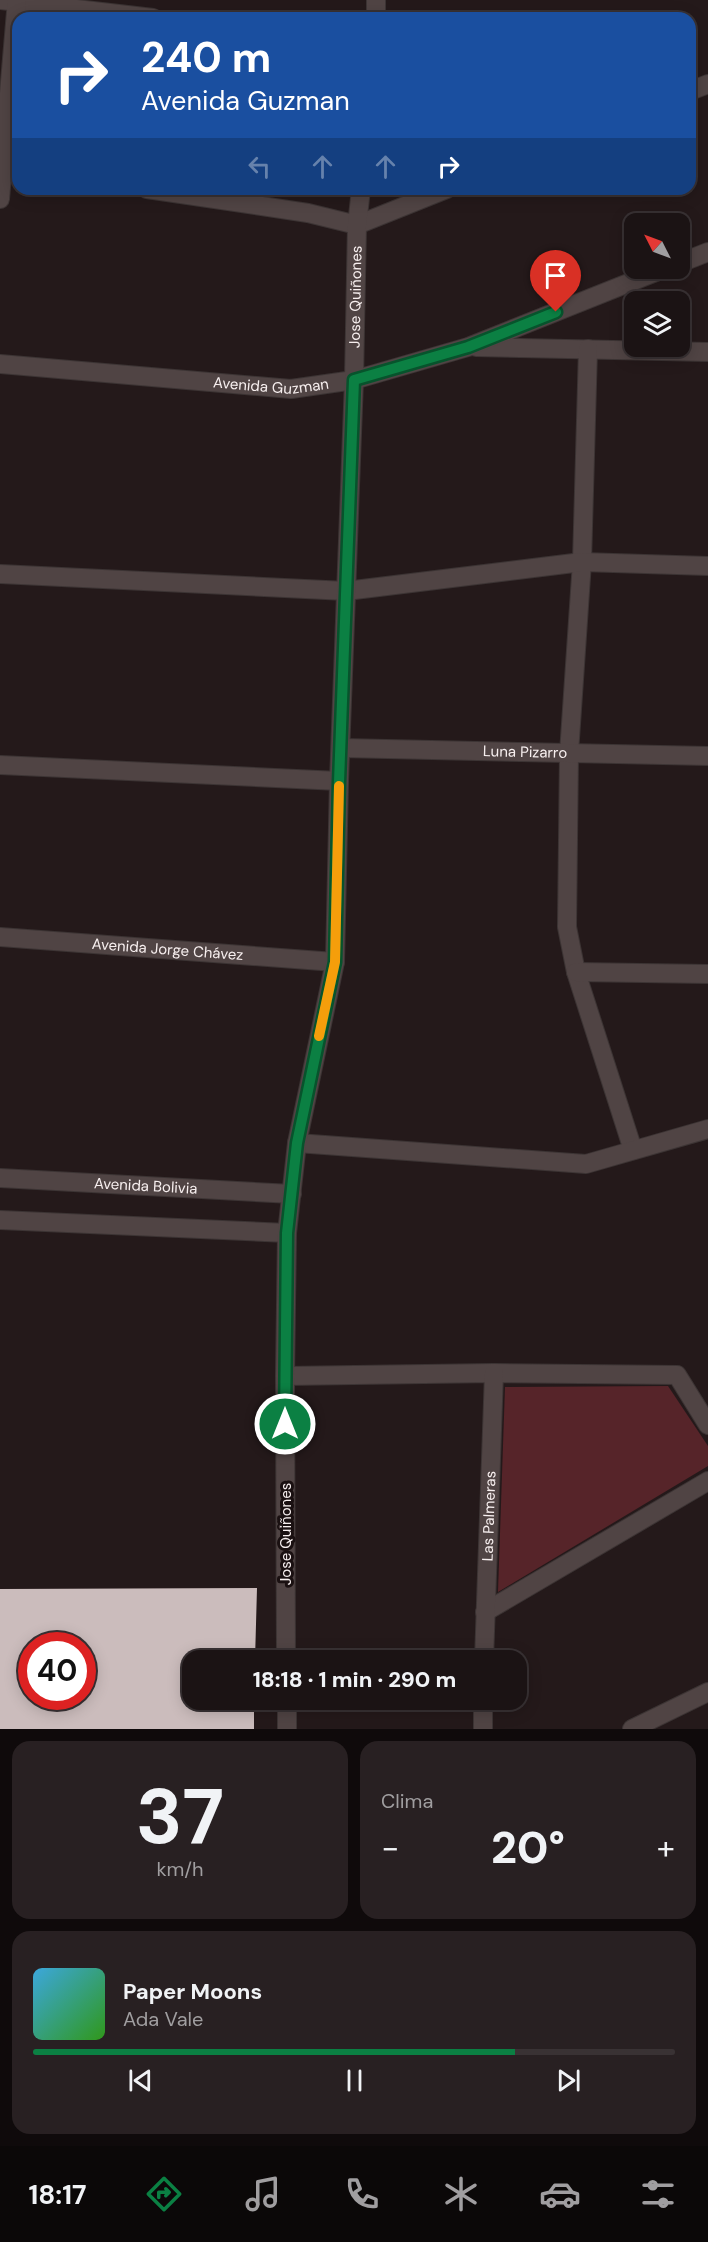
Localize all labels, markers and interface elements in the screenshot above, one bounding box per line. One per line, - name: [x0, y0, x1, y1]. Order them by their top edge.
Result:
- text: 240 m: [141, 30, 271, 85]
- icon: right: [42, 36, 120, 114]
- text: Avenida Guzman: [141, 83, 350, 118]
- icon: left: [243, 150, 276, 183]
- icon: ahead: [306, 150, 339, 183]
- icon: ahead: [369, 150, 402, 183]
- icon: right: [432, 150, 465, 183]
- north arrow: [624, 213, 690, 279]
- map controls: [624, 213, 690, 357]
- street label: Jose Quiñones: [345, 245, 367, 348]
- pin: [530, 250, 581, 312]
- icon: arrive: [539, 259, 572, 292]
- button: layers: [624, 291, 690, 357]
- street label: Avenida Guzman: [212, 372, 330, 399]
- street label: Luna Pizarro: [483, 741, 567, 763]
- street label: Avenida Jorge Chávez: [91, 934, 244, 965]
- street label: Avenida Bolivia: [93, 1173, 198, 1199]
- position arrow: [253, 1392, 317, 1456]
- street label: Las Palmeras: [477, 1470, 501, 1562]
- street label: Jose Quiñones: [276, 1483, 296, 1585]
- speed limit sign: 40: [18, 1632, 96, 1710]
- text: 18:18 · 1 min · 290 m: [253, 1665, 456, 1694]
- text: 37: [136, 1766, 224, 1867]
- text: Clima: [381, 1788, 433, 1814]
- text: 20°: [491, 1818, 565, 1877]
- text: −: [381, 1826, 399, 1869]
- text: +: [657, 1826, 675, 1869]
- text: km/h: [156, 1856, 204, 1882]
- text: Paper Moons: [123, 1977, 262, 2006]
- text: Ada Vale: [123, 2006, 203, 2032]
- icon: previous: [124, 2064, 157, 2097]
- icon: pause: [338, 2064, 371, 2097]
- icon: next: [552, 2064, 585, 2097]
- icon: directions: [143, 2173, 185, 2215]
- icon: music: [242, 2173, 284, 2215]
- icon: phone: [341, 2173, 383, 2215]
- icon: climate: [440, 2173, 482, 2215]
- icon: car: [539, 2173, 581, 2215]
- icon: filters: [637, 2173, 679, 2215]
- text: 18:17: [28, 2177, 87, 2212]

